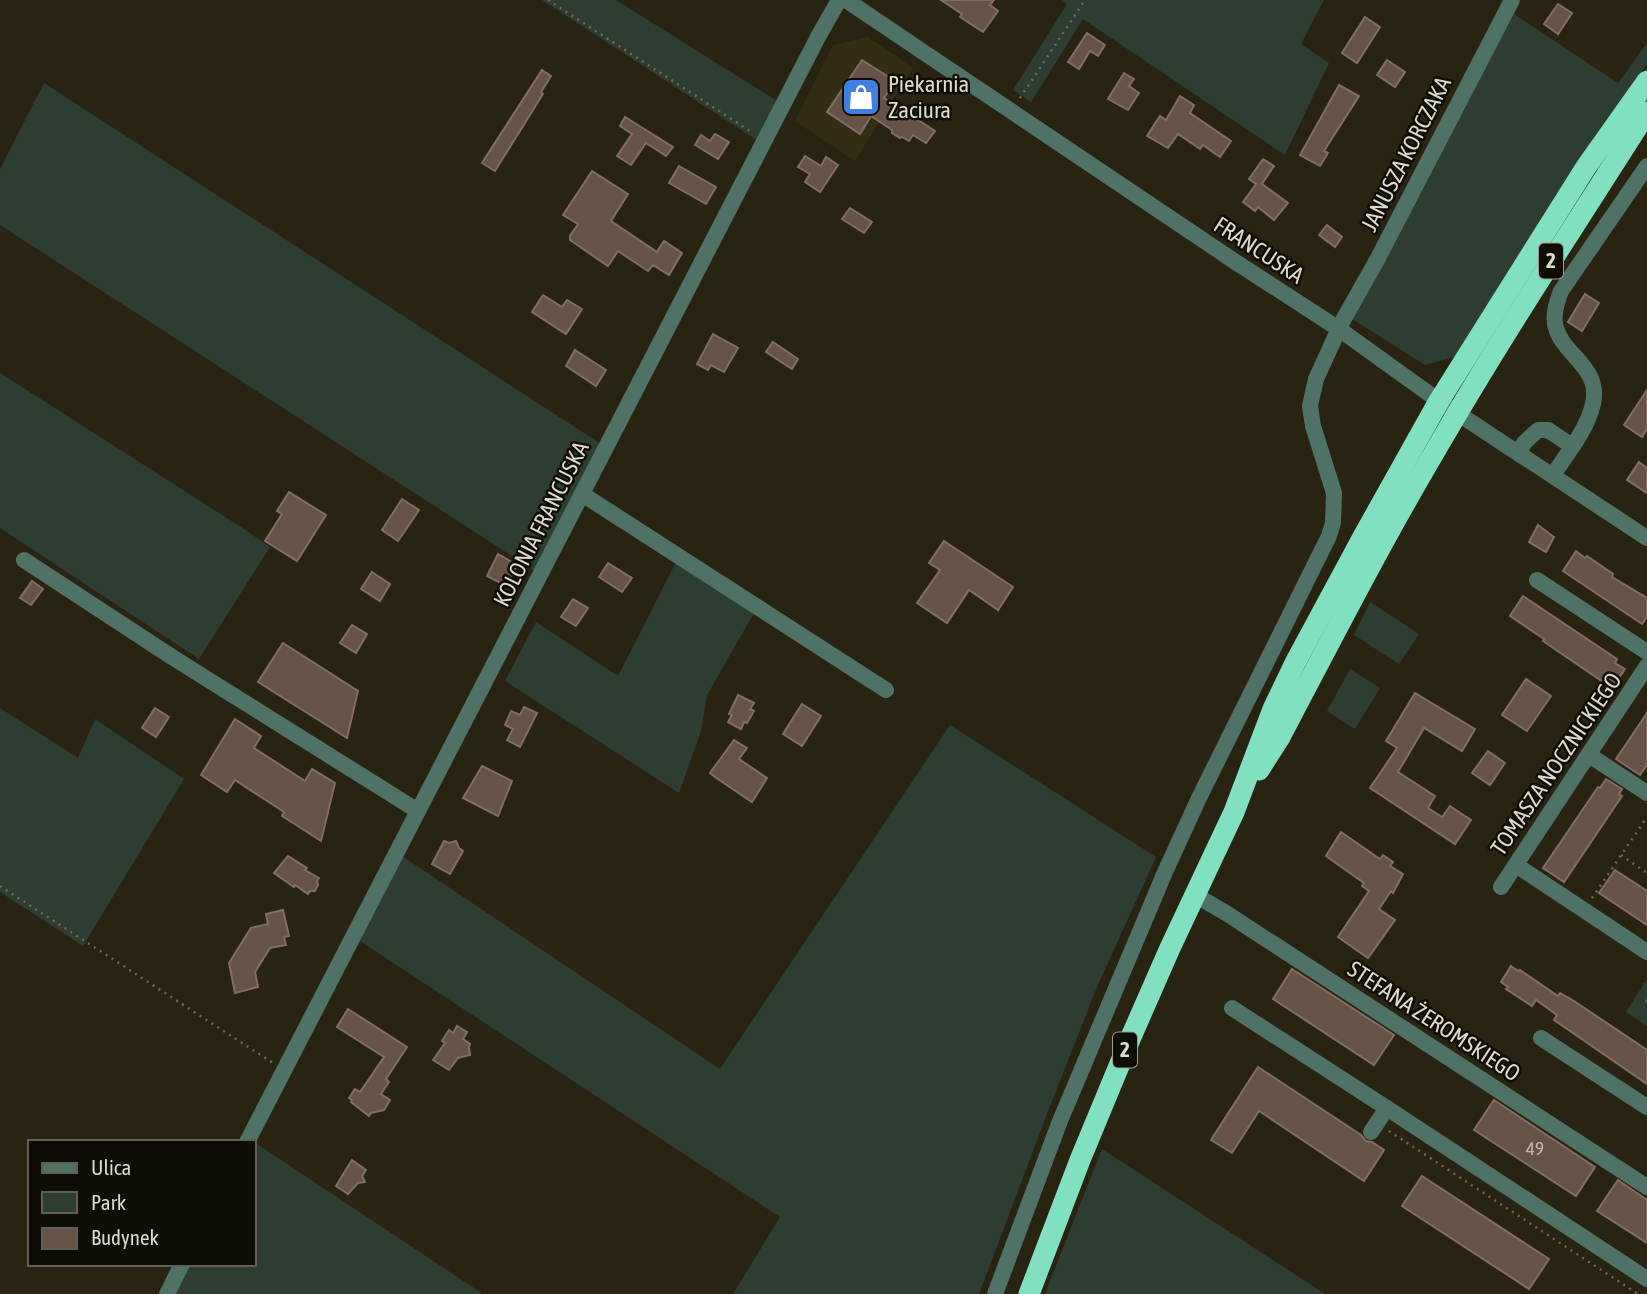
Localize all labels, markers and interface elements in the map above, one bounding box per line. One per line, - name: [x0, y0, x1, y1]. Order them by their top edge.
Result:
- place label: Piekarnia Zaciura: [888, 71, 969, 123]
- street label: JANUSZA KORCZAKA: [1356, 72, 1457, 236]
- shop icon: Piekarnia Zaciura: [840, 76, 882, 118]
- street label: FRANCUSKA: [1209, 211, 1309, 289]
- road number: 2: [1539, 244, 1563, 278]
- street label: KOLONIA FRANCUSKA: [488, 437, 594, 611]
- street label: TOMASZA NOCZNICKIEGO: [1485, 668, 1627, 860]
- street label: STEFANA ŻEROMSKIEGO: [1343, 956, 1525, 1086]
- road number: 2: [1113, 1032, 1137, 1068]
- house number: 49: [1526, 1137, 1544, 1159]
- legend: [28, 1140, 256, 1266]
- text: Ulica: [91, 1155, 131, 1179]
- text: Park: [91, 1190, 126, 1214]
- text: Budynek: [91, 1225, 159, 1249]

